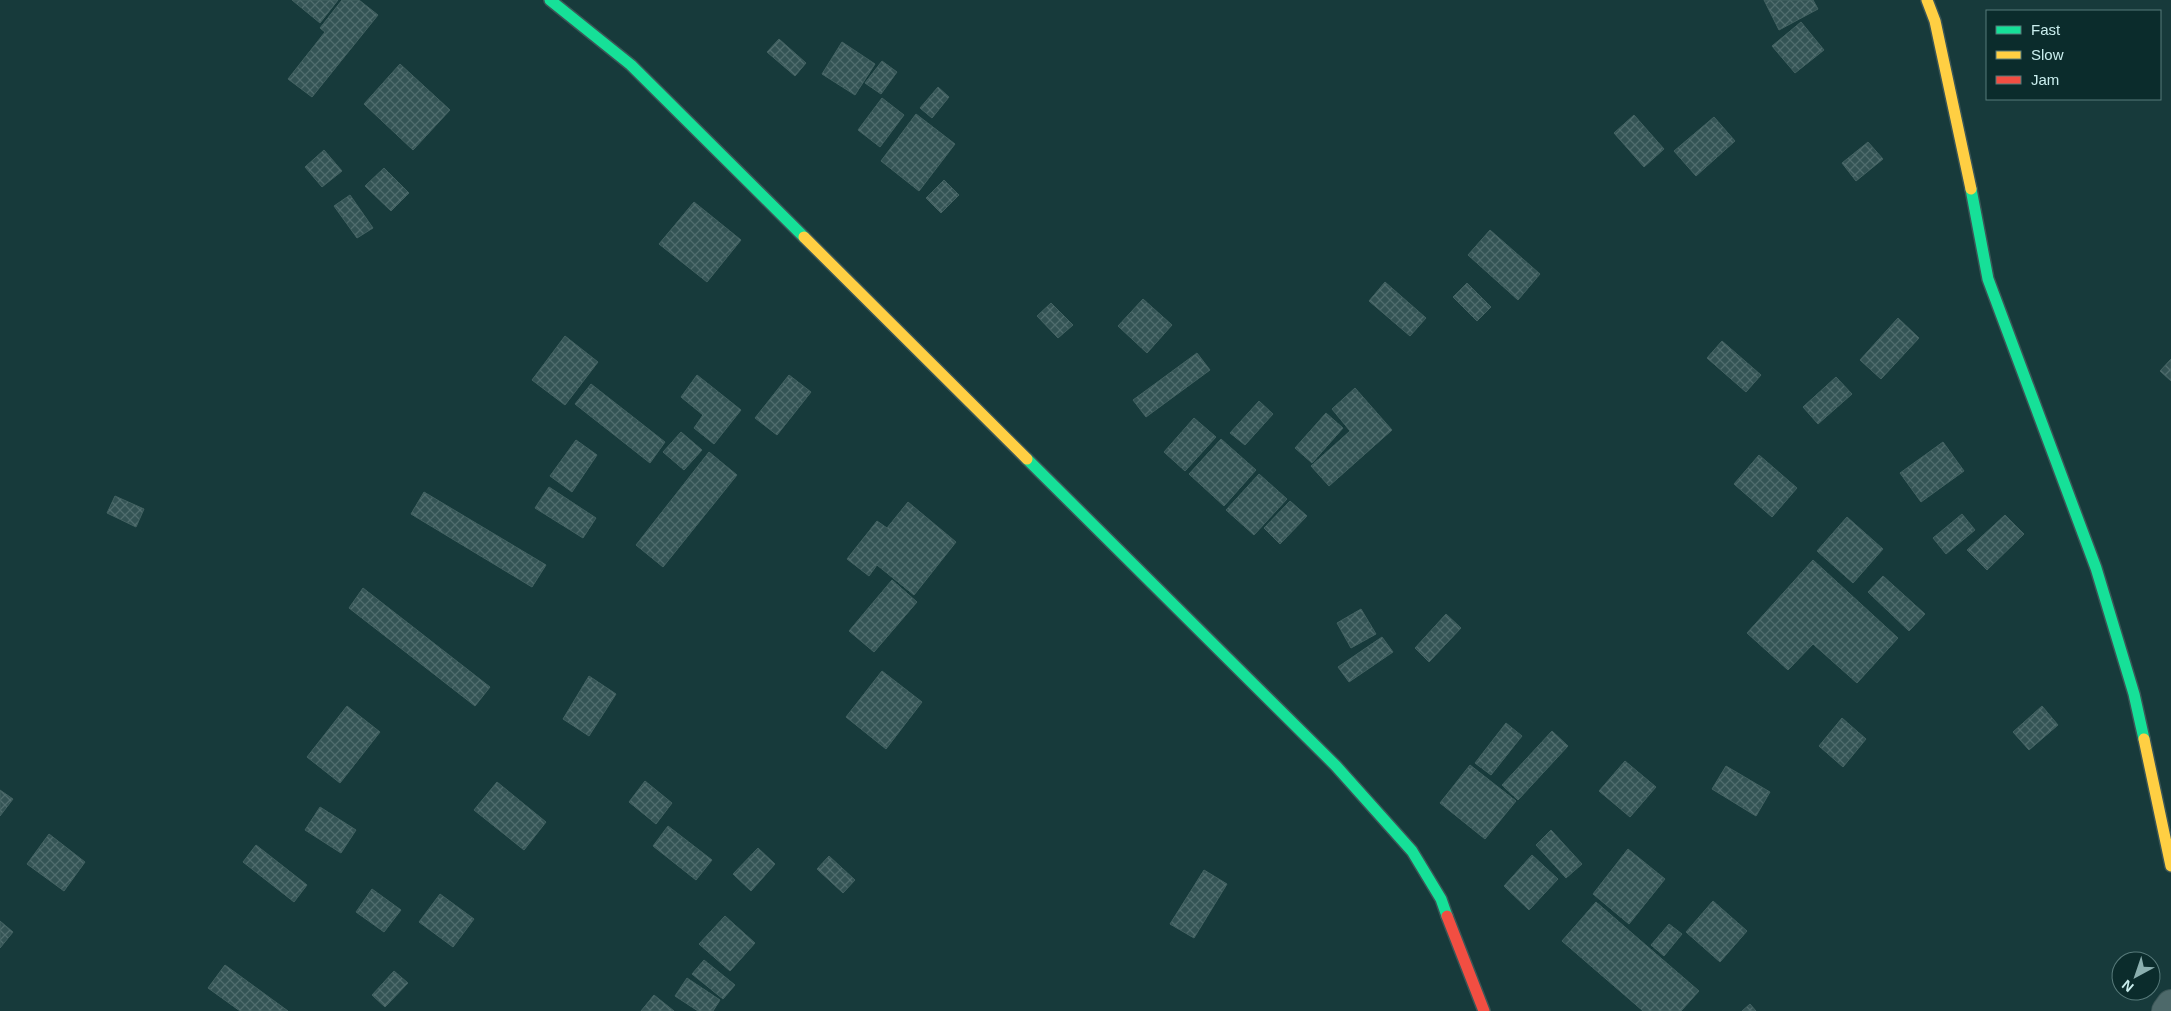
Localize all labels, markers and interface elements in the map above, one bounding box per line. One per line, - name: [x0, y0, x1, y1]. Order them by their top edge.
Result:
- legend: [1986, 10, 2161, 100]
- text: Fast: [2031, 21, 2061, 38]
- text: Slow: [2031, 46, 2064, 63]
- text: Jam: [2031, 71, 2059, 88]
- north arrow: [2111, 951, 2161, 1001]
- text: N: [2119, 977, 2137, 995]

